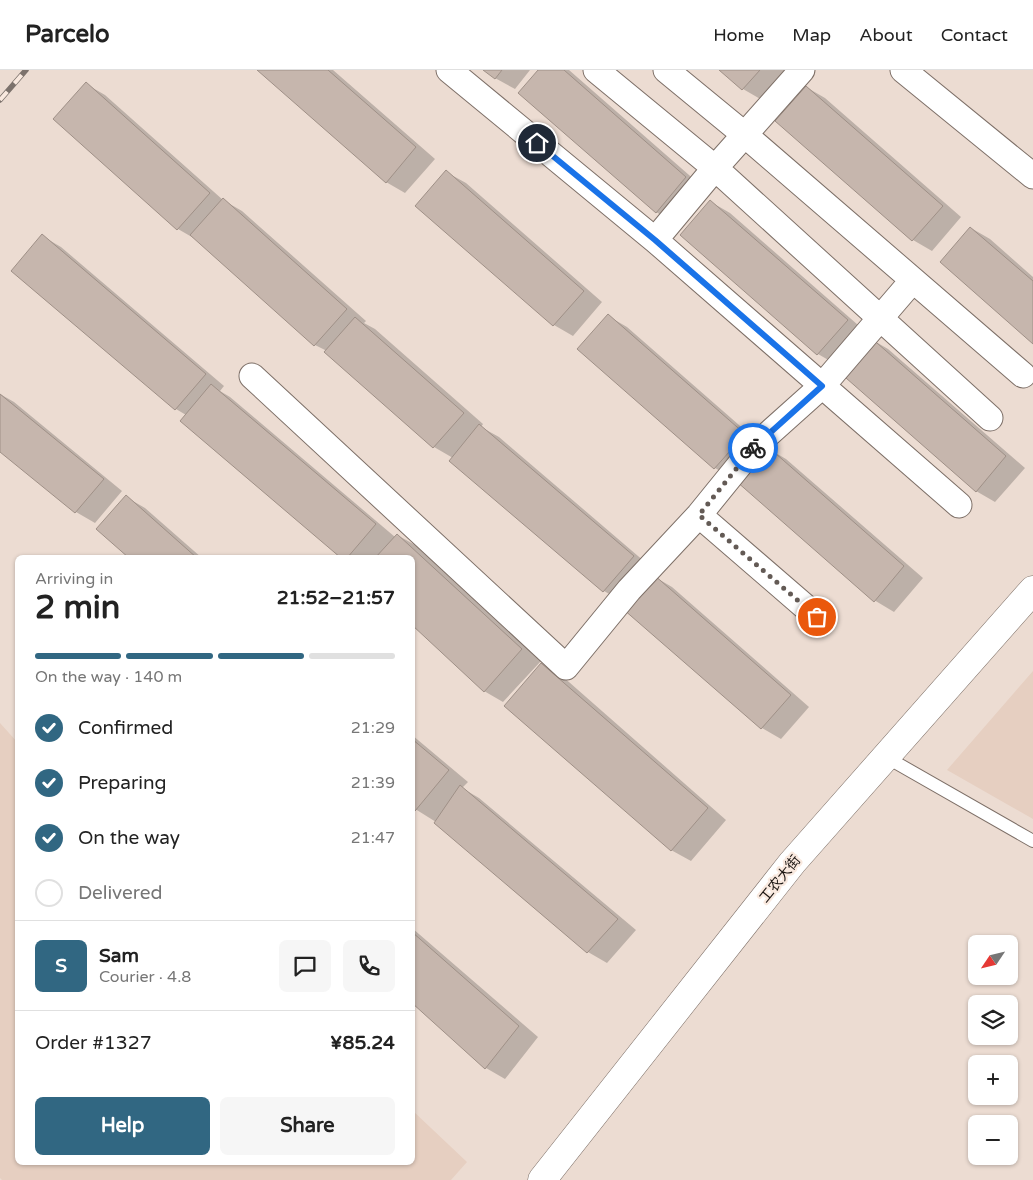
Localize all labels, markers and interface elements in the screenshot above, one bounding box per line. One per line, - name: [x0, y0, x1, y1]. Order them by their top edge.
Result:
- text: Parcelo: [25, 20, 110, 49]
- text: Home: [713, 24, 764, 46]
- text: Map: [792, 24, 831, 46]
- text: About: [859, 24, 913, 46]
- text: Contact: [941, 24, 1008, 46]
- pin: [516, 122, 558, 164]
- icon: home: [523, 129, 551, 157]
- courier: [728, 423, 778, 473]
- icon: bike: [739, 434, 767, 462]
- text: Arriving in: [35, 569, 113, 589]
- text: 21:52–21:57: [277, 587, 395, 609]
- text: 2 min: [35, 589, 120, 627]
- pin: [796, 596, 838, 638]
- icon: bag: [803, 603, 831, 631]
- text: On the way · 140 m: [35, 667, 182, 687]
- icon: check: [35, 714, 63, 742]
- text: Confirmed: [78, 717, 173, 739]
- text: 21:29: [351, 718, 395, 738]
- icon: check: [35, 769, 63, 797]
- text: Preparing: [78, 772, 167, 794]
- text: 21:39: [351, 773, 395, 793]
- icon: check: [35, 824, 63, 852]
- text: On the way: [78, 827, 180, 849]
- text: 21:47: [351, 828, 395, 848]
- street label: 工农大街: [756, 852, 804, 906]
- text: Delivered: [78, 882, 163, 904]
- north arrow: [968, 935, 1018, 985]
- map controls: [968, 935, 1018, 1165]
- button: chat: [279, 940, 331, 992]
- button: phone: [343, 940, 395, 992]
- text: Sam: [99, 945, 139, 967]
- text: S: [55, 955, 67, 977]
- text: Courier · 4.8: [99, 967, 191, 987]
- button: layers: [968, 995, 1018, 1045]
- text: Order #1327: [35, 1032, 152, 1054]
- text: ¥85.24: [330, 1032, 395, 1054]
- button: +: [968, 1055, 1018, 1105]
- button: Help: [35, 1097, 210, 1155]
- button: Share: [220, 1097, 395, 1155]
- button: −: [968, 1115, 1018, 1165]

